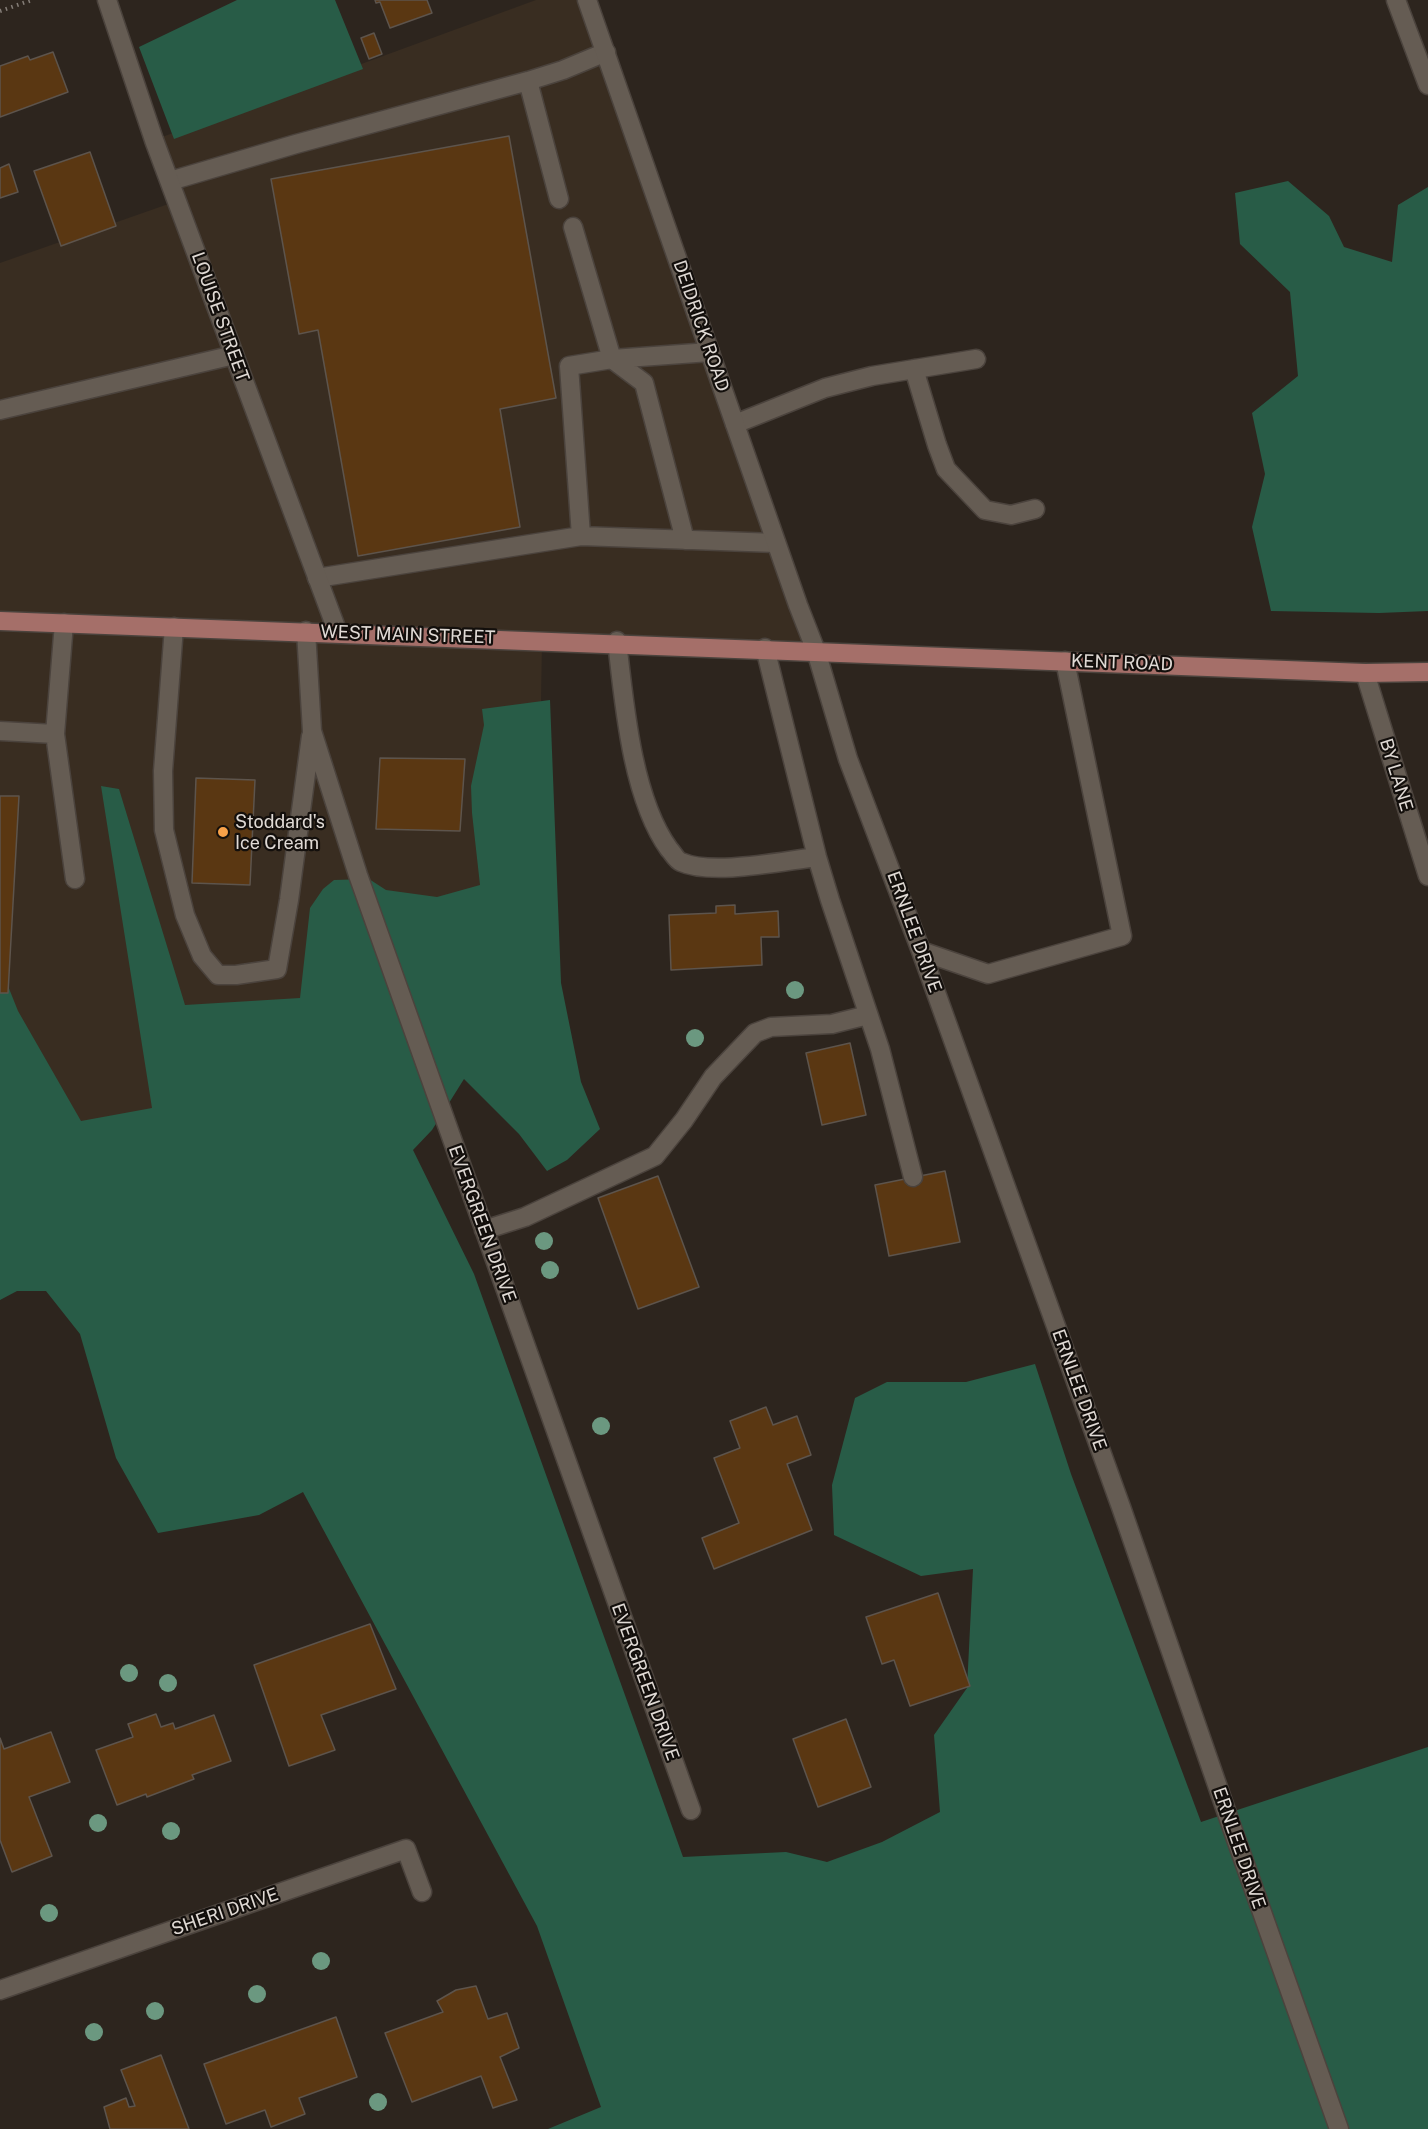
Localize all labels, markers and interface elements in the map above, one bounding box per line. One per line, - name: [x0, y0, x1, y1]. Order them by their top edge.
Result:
- street label: LOUISE STREET: [187, 249, 253, 385]
- street label: DEIDRICK ROAD: [668, 257, 734, 395]
- street label: WEST MAIN STREET: [320, 621, 496, 649]
- street label: KENT ROAD: [1071, 650, 1173, 676]
- street label: BY LANE: [1375, 736, 1417, 814]
- place label: Stoddard's Ice Cream: [235, 811, 325, 854]
- marker: Stoddard's Ice Cream: [216, 825, 230, 839]
- street label: ERNLEE DRIVE: [882, 868, 946, 996]
- street label: EVERGREEN DRIVE: [444, 1143, 520, 1305]
- street label: ERNLEE DRIVE: [1047, 1326, 1111, 1454]
- street label: EVERGREEN DRIVE: [607, 1601, 683, 1763]
- street label: ERNLEE DRIVE: [1208, 1784, 1270, 1912]
- street label: SHERI DRIVE: [169, 1884, 281, 1940]

